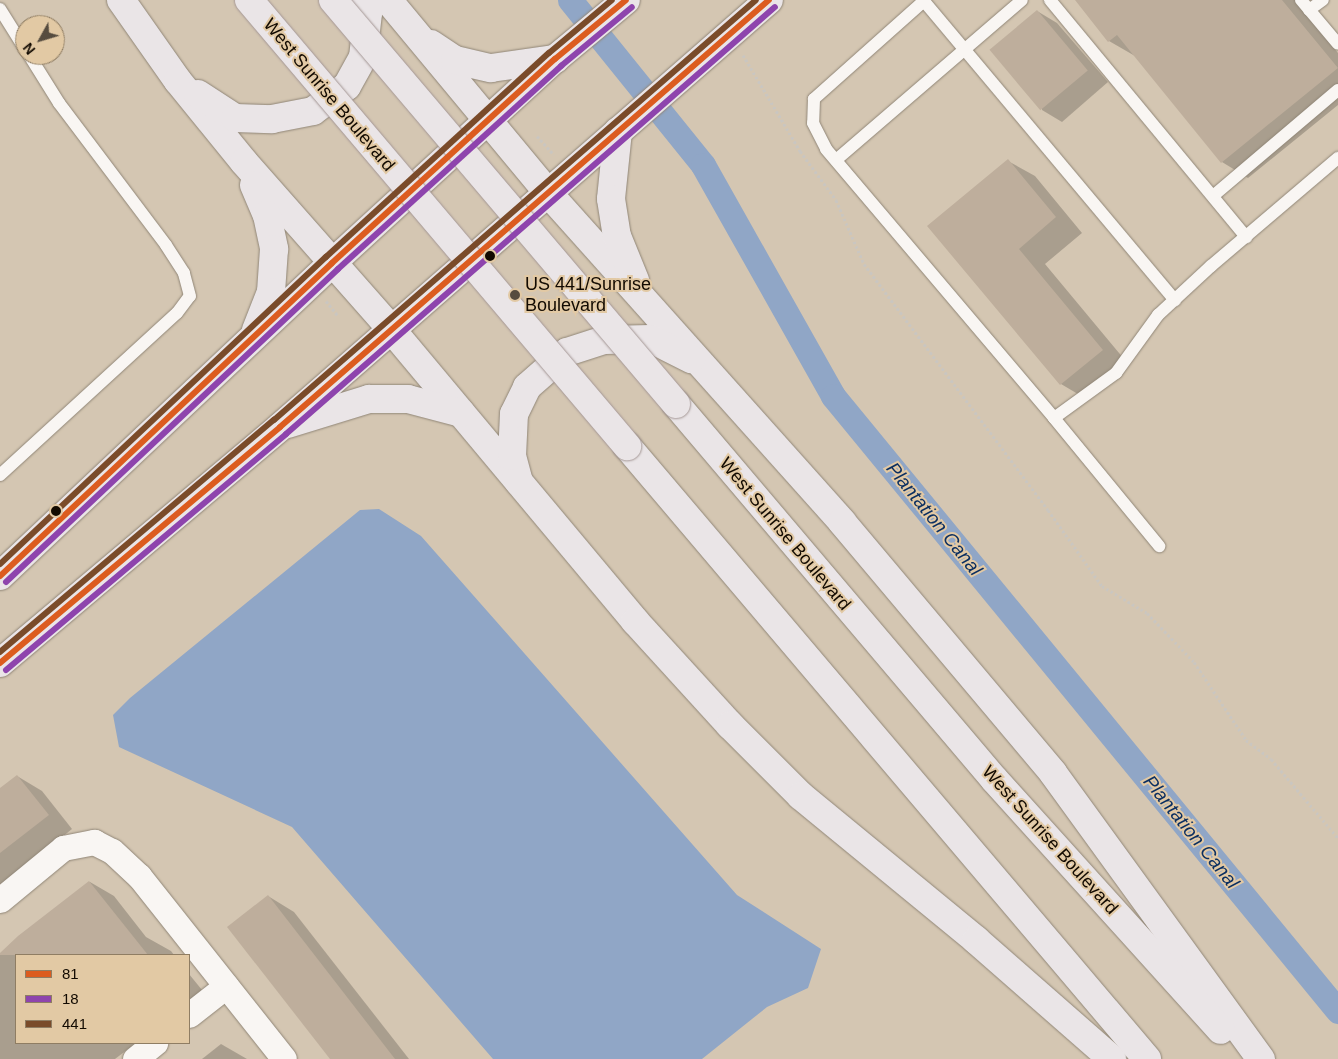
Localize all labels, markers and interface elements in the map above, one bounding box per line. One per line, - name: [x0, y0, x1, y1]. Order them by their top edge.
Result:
- street label: West Sunrise Boulevard: [259, 14, 399, 176]
- north arrow: [15, 15, 65, 65]
- text: N: [20, 40, 39, 58]
- unlabelled marker: [485, 251, 495, 261]
- place label: US 441/Sunrise Boulevard: [525, 274, 651, 316]
- marker: US 441/Sunrise Boulevard: [509, 289, 521, 301]
- street label: West Sunrise Boulevard: [715, 453, 855, 615]
- water label: Plantation Canal: [881, 458, 987, 580]
- unlabelled marker: [51, 506, 61, 516]
- street label: West Sunrise Boulevard: [977, 761, 1123, 919]
- water label: Plantation Canal: [1138, 771, 1244, 893]
- legend: [15, 954, 190, 1044]
- text: 81: [62, 965, 79, 982]
- text: 18: [62, 990, 79, 1007]
- text: 441: [62, 1015, 87, 1032]

